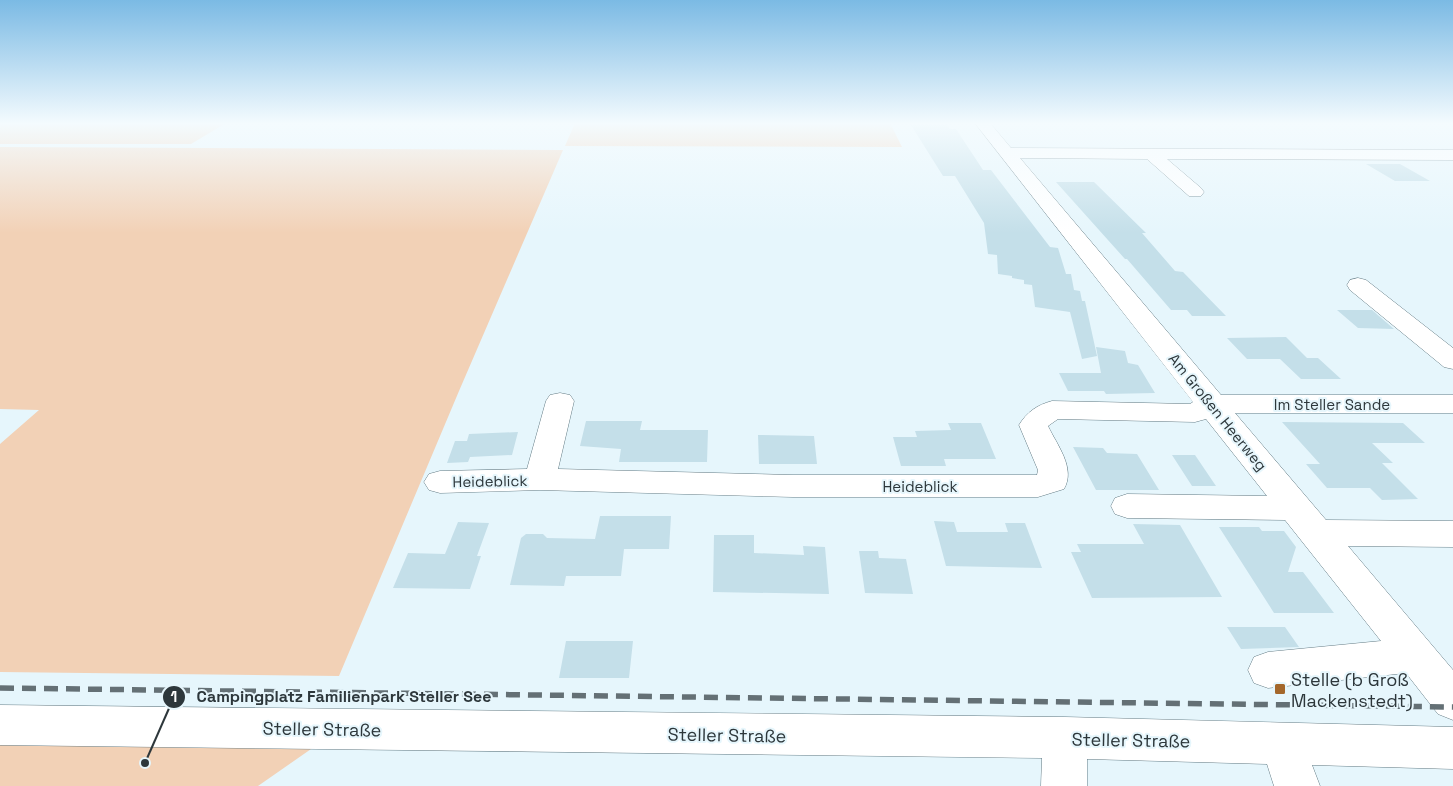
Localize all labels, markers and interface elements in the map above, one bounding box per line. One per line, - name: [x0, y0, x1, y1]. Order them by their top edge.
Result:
- street label: Am Großen Heerweg: [1165, 349, 1271, 475]
- street label: Im Steller Sande: [1274, 395, 1390, 414]
- street label: Heideblick: [452, 471, 528, 491]
- street label: Heideblick: [883, 477, 958, 496]
- place label: Stelle (b Groß Mackenstedt): [1291, 668, 1413, 712]
- callout: Campingplatz Familienpark Steller See: [161, 681, 501, 712]
- marker: Stelle (b Groß Mackenstedt): [1273, 682, 1287, 696]
- text: Campingplatz Familienpark Steller See: [197, 686, 491, 707]
- text: 1: [171, 687, 177, 706]
- street label: Steller Straße: [262, 716, 382, 742]
- street label: Steller Straße: [667, 722, 787, 748]
- street label: Steller Straße: [1071, 727, 1191, 753]

